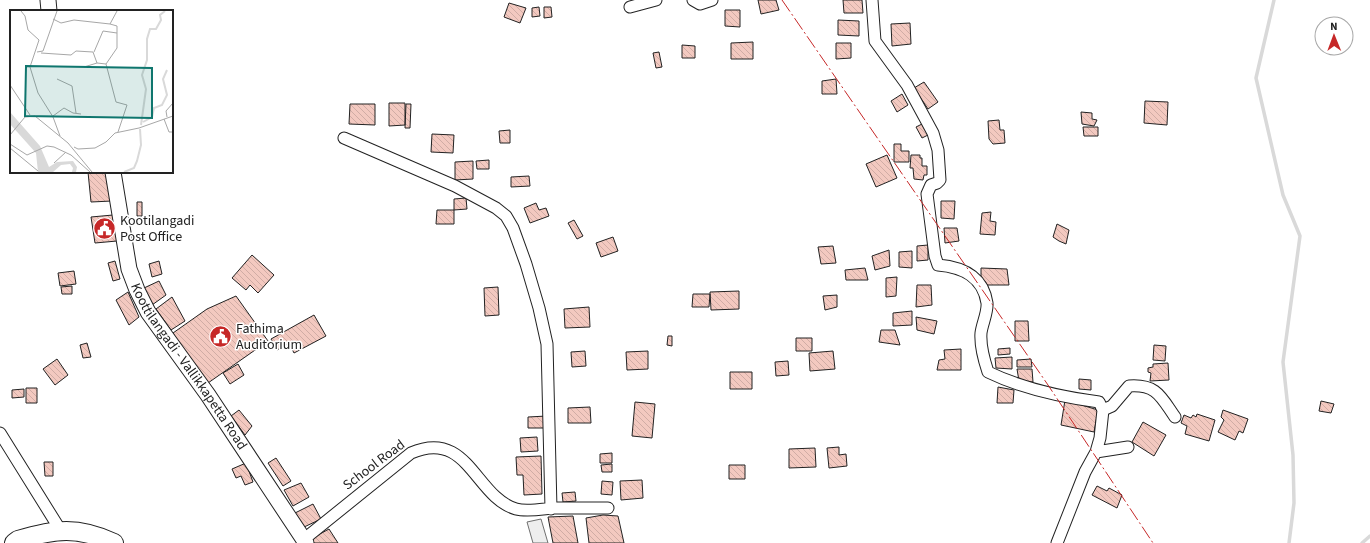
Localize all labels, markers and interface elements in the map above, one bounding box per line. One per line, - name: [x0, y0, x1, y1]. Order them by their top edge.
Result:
- inset map: [10, 10, 173, 173]
- north arrow: [1314, 16, 1354, 56]
- text: N: [1330, 19, 1338, 34]
- place label: Kootilangadi Post Office: [120, 211, 195, 247]
- public building icon: Kootilangadi Post Office: [91, 216, 117, 242]
- street label: Koottilangadi - Vallikkapetta Road: [125, 280, 252, 454]
- place label: Fathima Auditorium: [236, 319, 302, 355]
- public building icon: Fathima Auditorium: [207, 324, 233, 350]
- street label: School Road: [339, 435, 409, 495]

